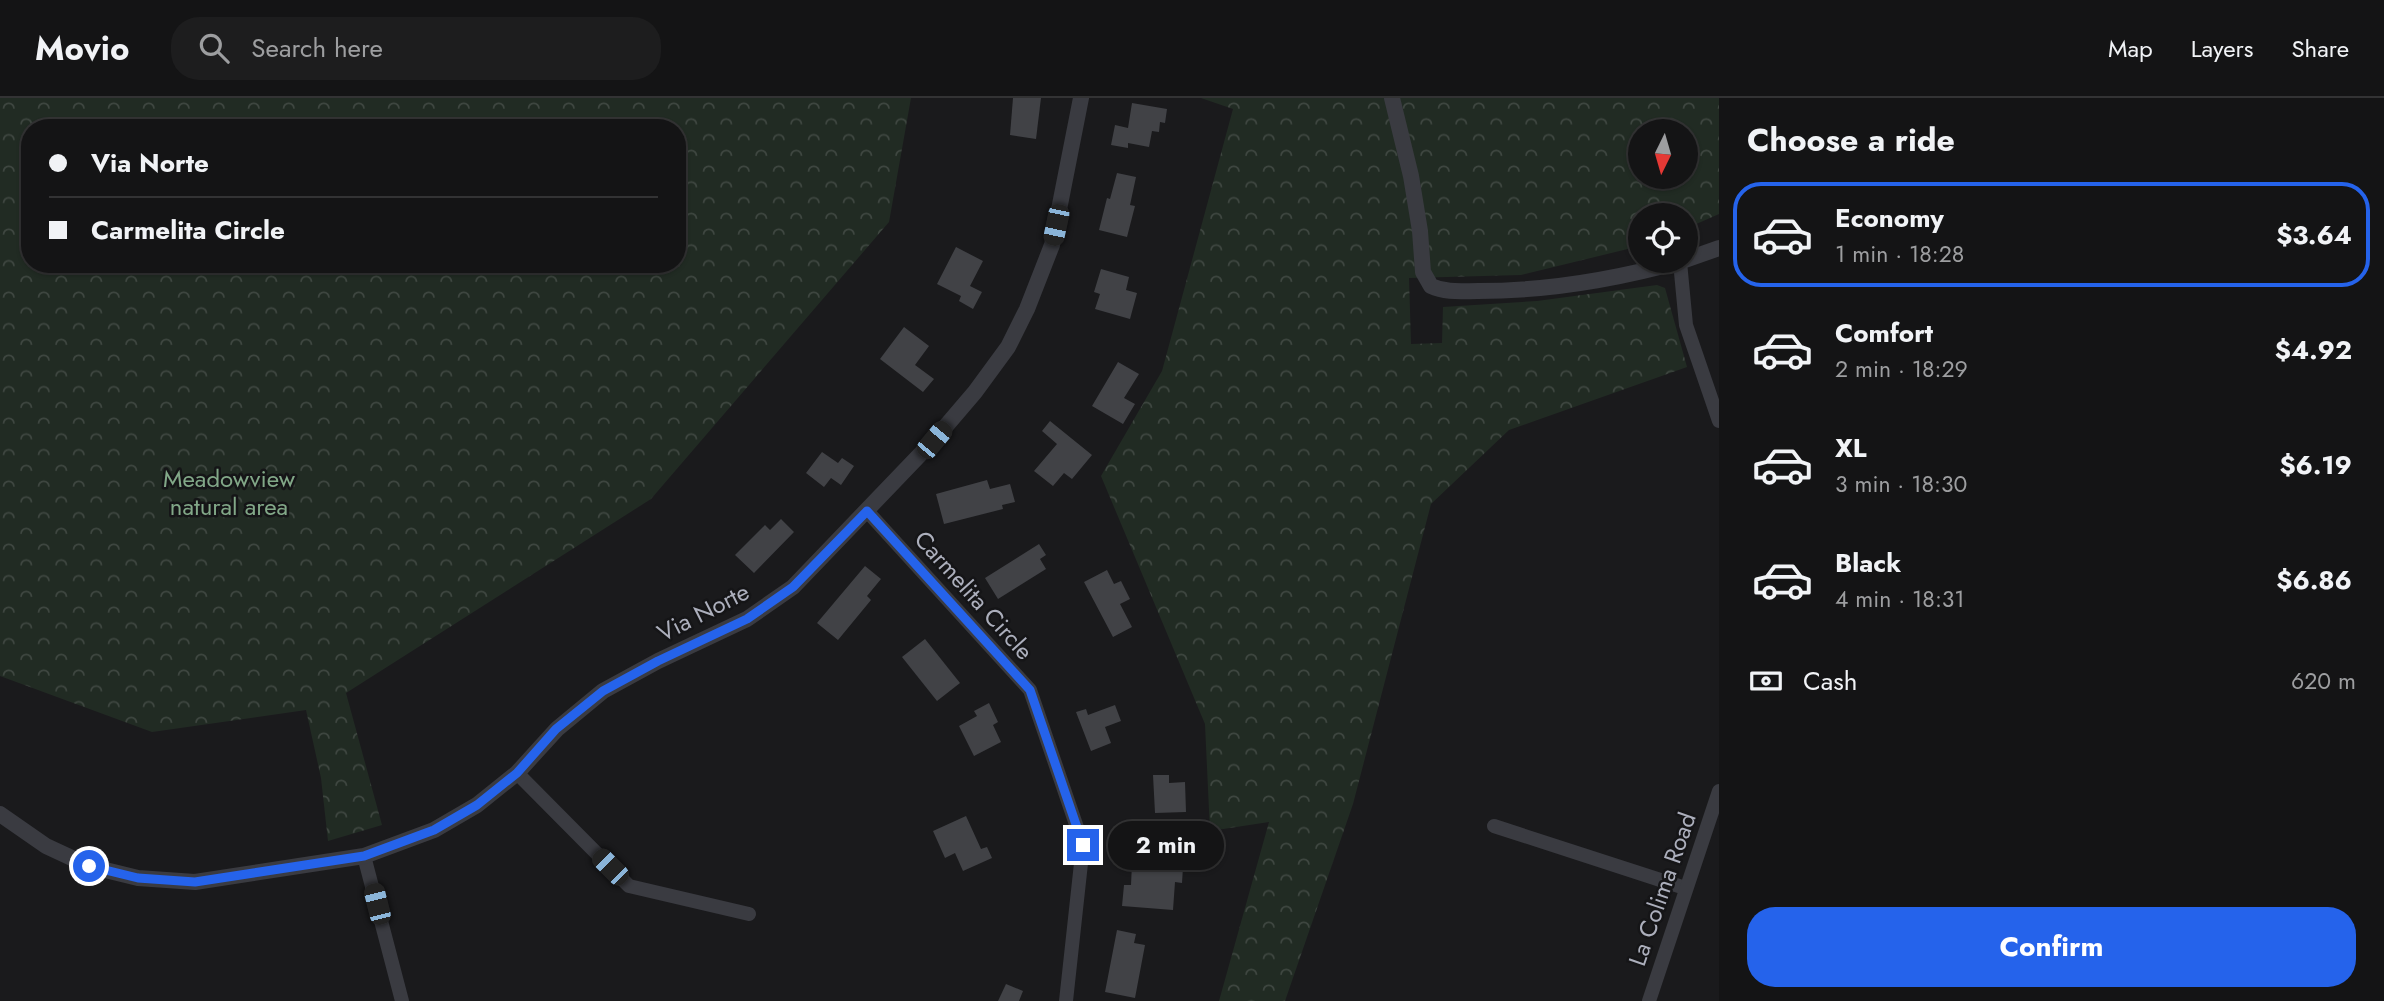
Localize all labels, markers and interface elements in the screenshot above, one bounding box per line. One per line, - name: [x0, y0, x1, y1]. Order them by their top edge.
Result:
- search box: [171, 17, 661, 80]
- text: Movio: [35, 25, 129, 72]
- icon: search: [195, 29, 233, 67]
- text: Search here: [251, 29, 383, 67]
- text: Map: [2108, 31, 2153, 66]
- text: Layers: [2191, 31, 2253, 66]
- text: Share: [2291, 31, 2349, 66]
- text: Choose a ride: [1747, 117, 1955, 163]
- north arrow: [1628, 119, 1698, 189]
- map controls: [1628, 119, 1698, 273]
- text: Via Norte: [91, 144, 209, 182]
- text: Economy: [1835, 199, 1944, 237]
- car: [1042, 202, 1071, 248]
- button: locate: [1628, 203, 1698, 273]
- icon: car: [1751, 203, 1814, 266]
- text: Carmelita Circle: [91, 211, 285, 249]
- text: $3.64: [2276, 216, 2352, 254]
- text: 1 min · 18:28: [1835, 237, 1964, 271]
- text: Comfort: [1835, 314, 1933, 352]
- icon: car: [1751, 318, 1814, 381]
- text: $4.92: [2275, 331, 2352, 369]
- text: 2 min · 18:29: [1835, 352, 1968, 386]
- car: [913, 417, 956, 463]
- text: XL: [1835, 429, 1867, 467]
- icon: car: [1751, 433, 1814, 496]
- text: $6.19: [2279, 446, 2352, 484]
- park label: Meadowview natural area: [163, 461, 296, 524]
- text: 3 min · 18:30: [1835, 467, 1967, 501]
- street label: Carmelita Circle: [906, 523, 1042, 667]
- text: Black: [1835, 544, 1901, 582]
- icon: car: [1751, 548, 1814, 611]
- text: $6.86: [2276, 561, 2352, 599]
- street label: Via Norte: [651, 574, 755, 650]
- text: 4 min · 18:31: [1835, 582, 1965, 616]
- icon: cash: [1747, 662, 1785, 700]
- text: Cash: [1803, 662, 1857, 700]
- text: 620 m: [2291, 664, 2356, 698]
- street label: La Colima Road: [1619, 808, 1705, 970]
- callout: 2 min: [1108, 820, 1223, 870]
- text: 2 min: [1136, 828, 1196, 862]
- route end: [1067, 829, 1099, 861]
- car: [588, 845, 633, 889]
- route start: [73, 850, 105, 882]
- car: [362, 881, 393, 927]
- button: Confirm: [1747, 907, 2356, 987]

